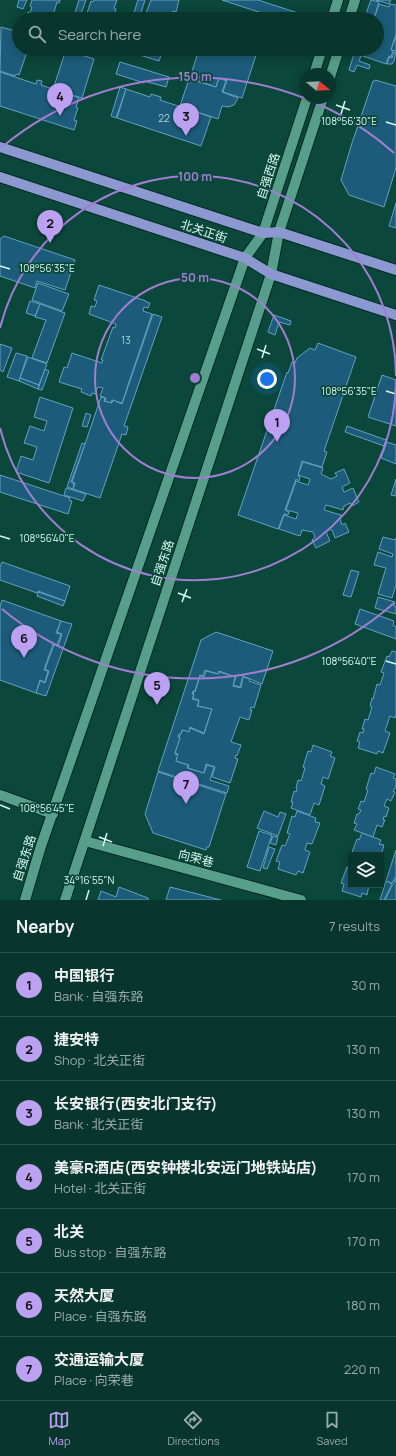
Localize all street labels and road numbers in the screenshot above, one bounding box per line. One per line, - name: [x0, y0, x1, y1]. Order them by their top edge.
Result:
- street label: 自强西路: [252, 151, 284, 201]
- street label: 北关正街: [179, 215, 229, 247]
- street label: 自强东路: [146, 538, 178, 588]
- street label: 自强东路: [8, 833, 40, 883]
- street label: 向荣巷: [176, 845, 216, 871]

